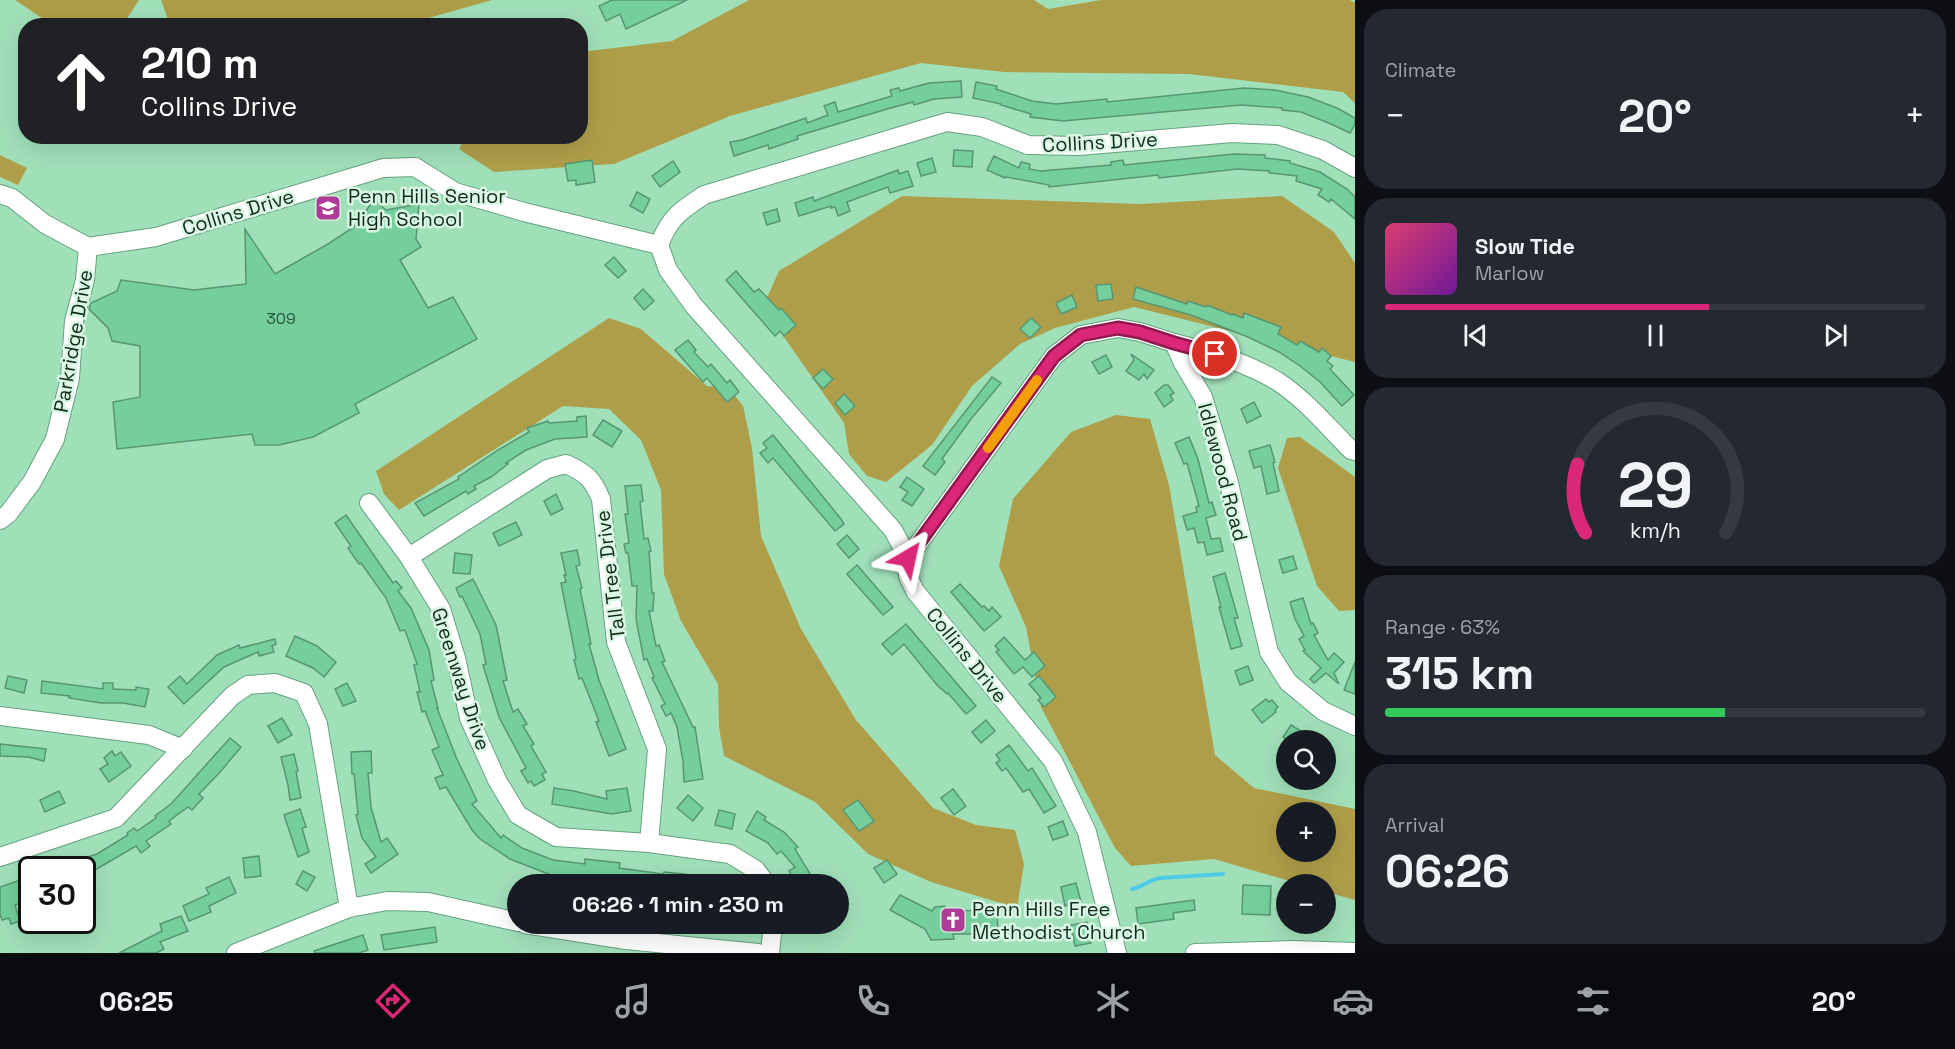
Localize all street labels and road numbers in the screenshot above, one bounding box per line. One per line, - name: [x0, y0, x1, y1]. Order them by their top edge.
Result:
- street label: Collins Drive: [1042, 126, 1158, 158]
- street label: Collins Drive: [179, 183, 297, 241]
- street label: Parkridge Drive: [48, 268, 98, 414]
- street label: Idlewood Road: [1192, 400, 1254, 544]
- street label: Tall Tree Drive: [589, 509, 631, 641]
- street label: Collins Drive: [920, 602, 1014, 708]
- street label: Greenway Drive: [426, 604, 496, 754]

